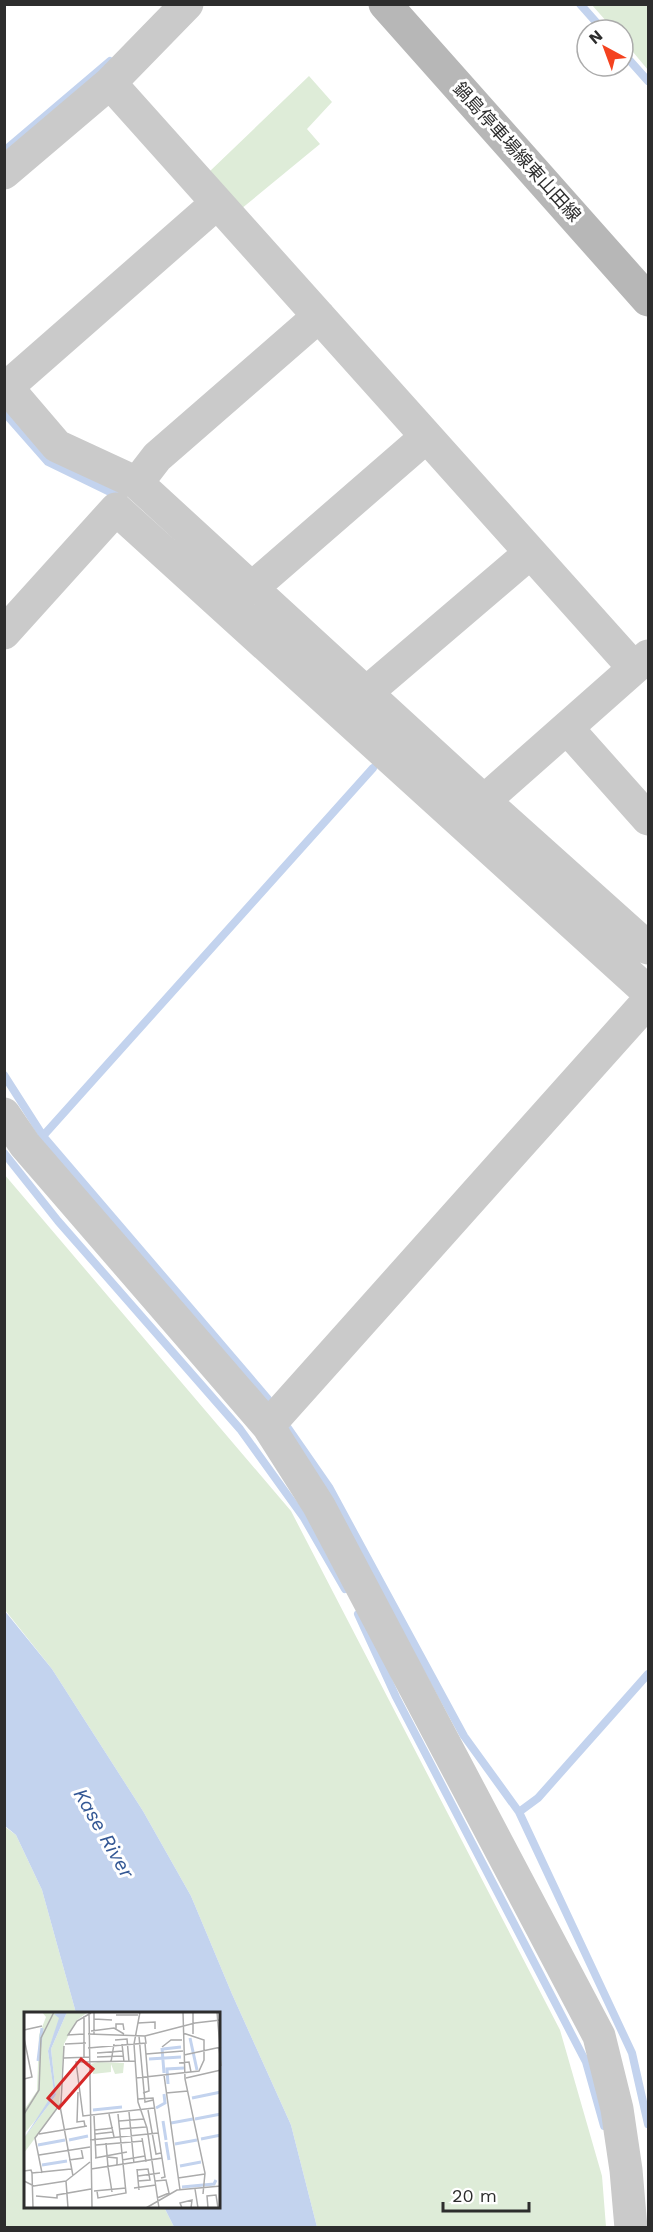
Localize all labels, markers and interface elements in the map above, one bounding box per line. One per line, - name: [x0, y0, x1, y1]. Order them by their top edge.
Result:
- north arrow: [575, 18, 635, 78]
- text: N: [585, 26, 606, 48]
- street label: 鍋島停車場線東山田線: [449, 78, 585, 226]
- water label: Kase River: [69, 1784, 140, 1883]
- inset map: [24, 2012, 220, 2208]
- scale bar: [443, 2175, 528, 2213]
- text: 20 m: [452, 2185, 497, 2206]

